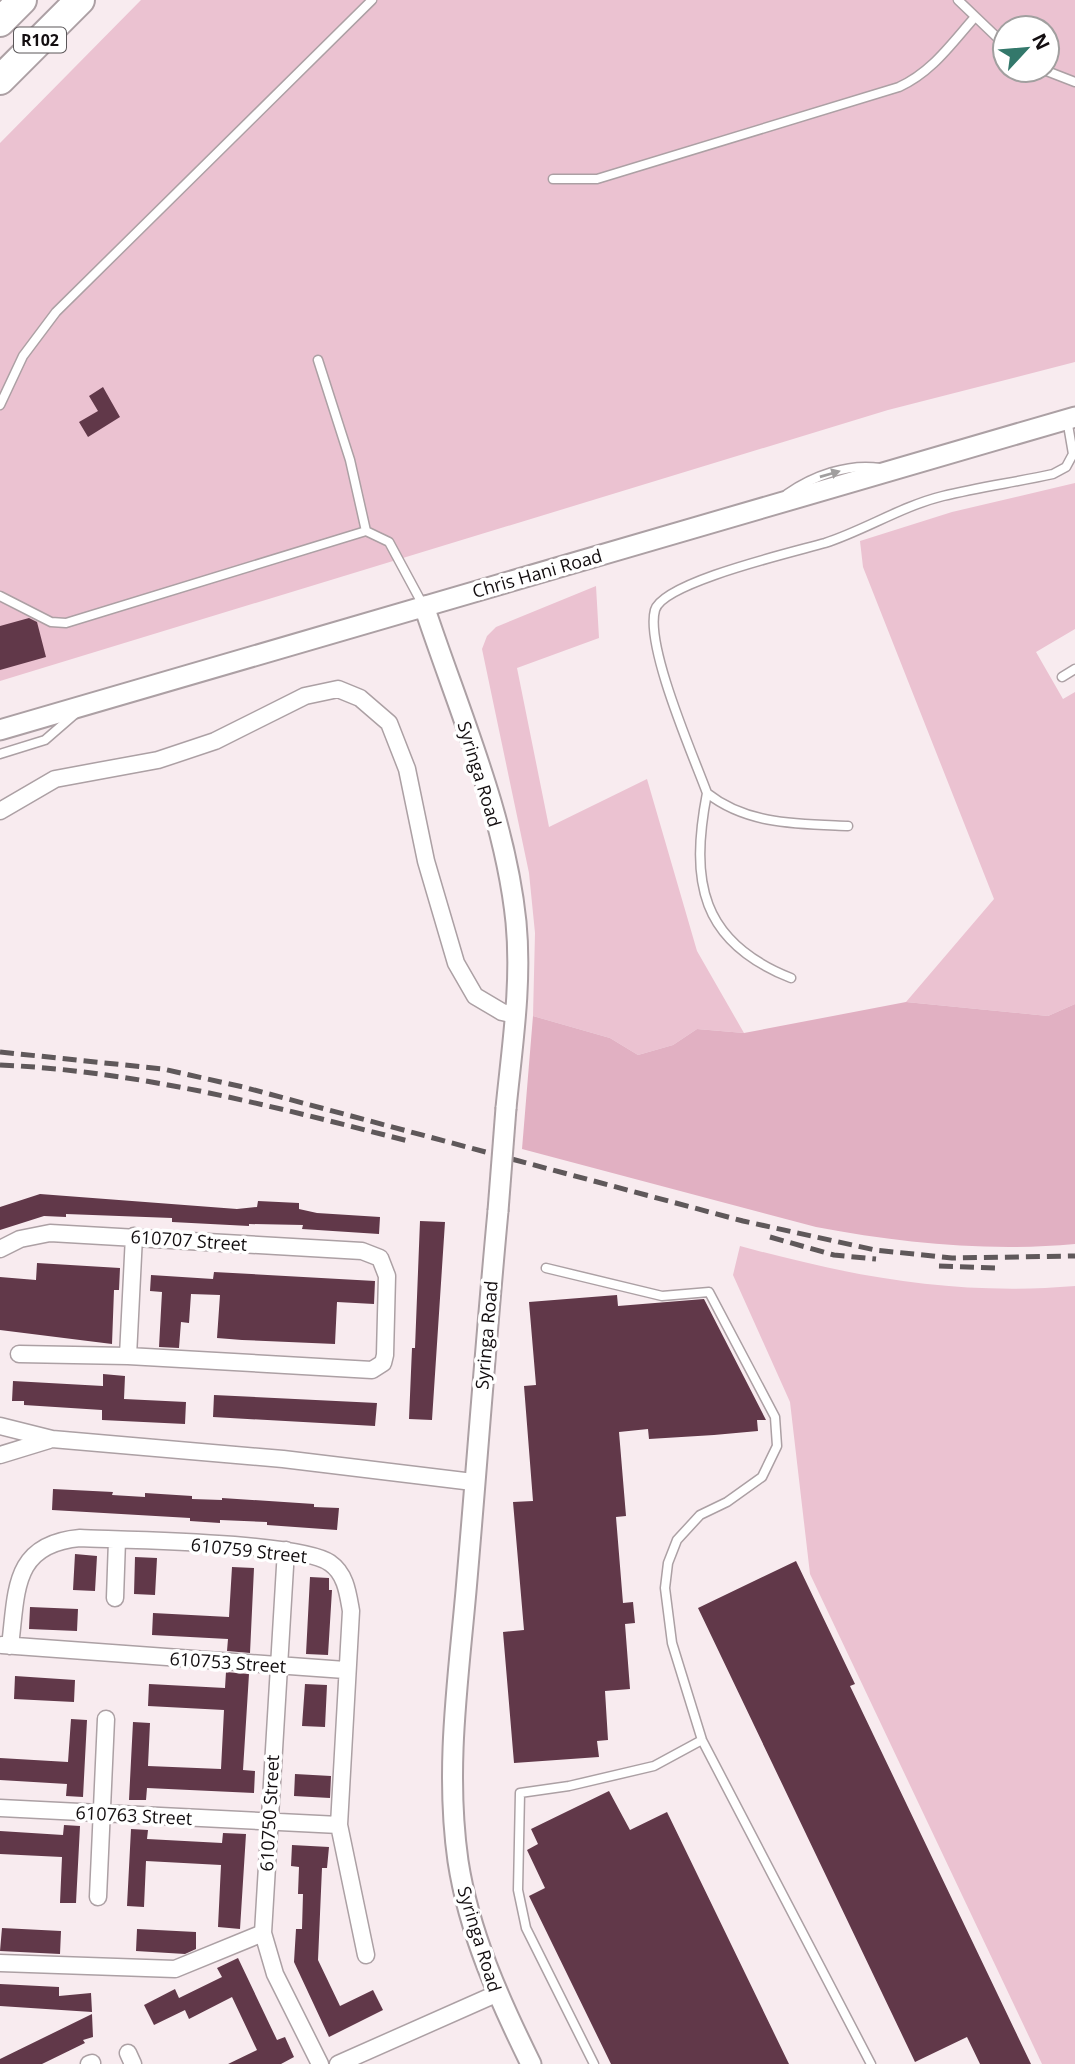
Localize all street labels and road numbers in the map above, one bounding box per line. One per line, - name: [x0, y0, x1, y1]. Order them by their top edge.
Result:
- road number: R102: [14, 28, 66, 52]
- street label: Chris Hani Road: [469, 543, 605, 603]
- street label: Syringa Road: [453, 718, 507, 830]
- street label: 610707 Street: [130, 1224, 248, 1256]
- street label: Syringa Road: [469, 1280, 503, 1390]
- street label: 610759 Street: [190, 1532, 308, 1568]
- street label: 610753 Street: [169, 1646, 287, 1678]
- street label: 610750 Street: [254, 1754, 284, 1872]
- street label: 610763 Street: [75, 1800, 193, 1830]
- street label: Syringa Road: [453, 1883, 507, 1995]

